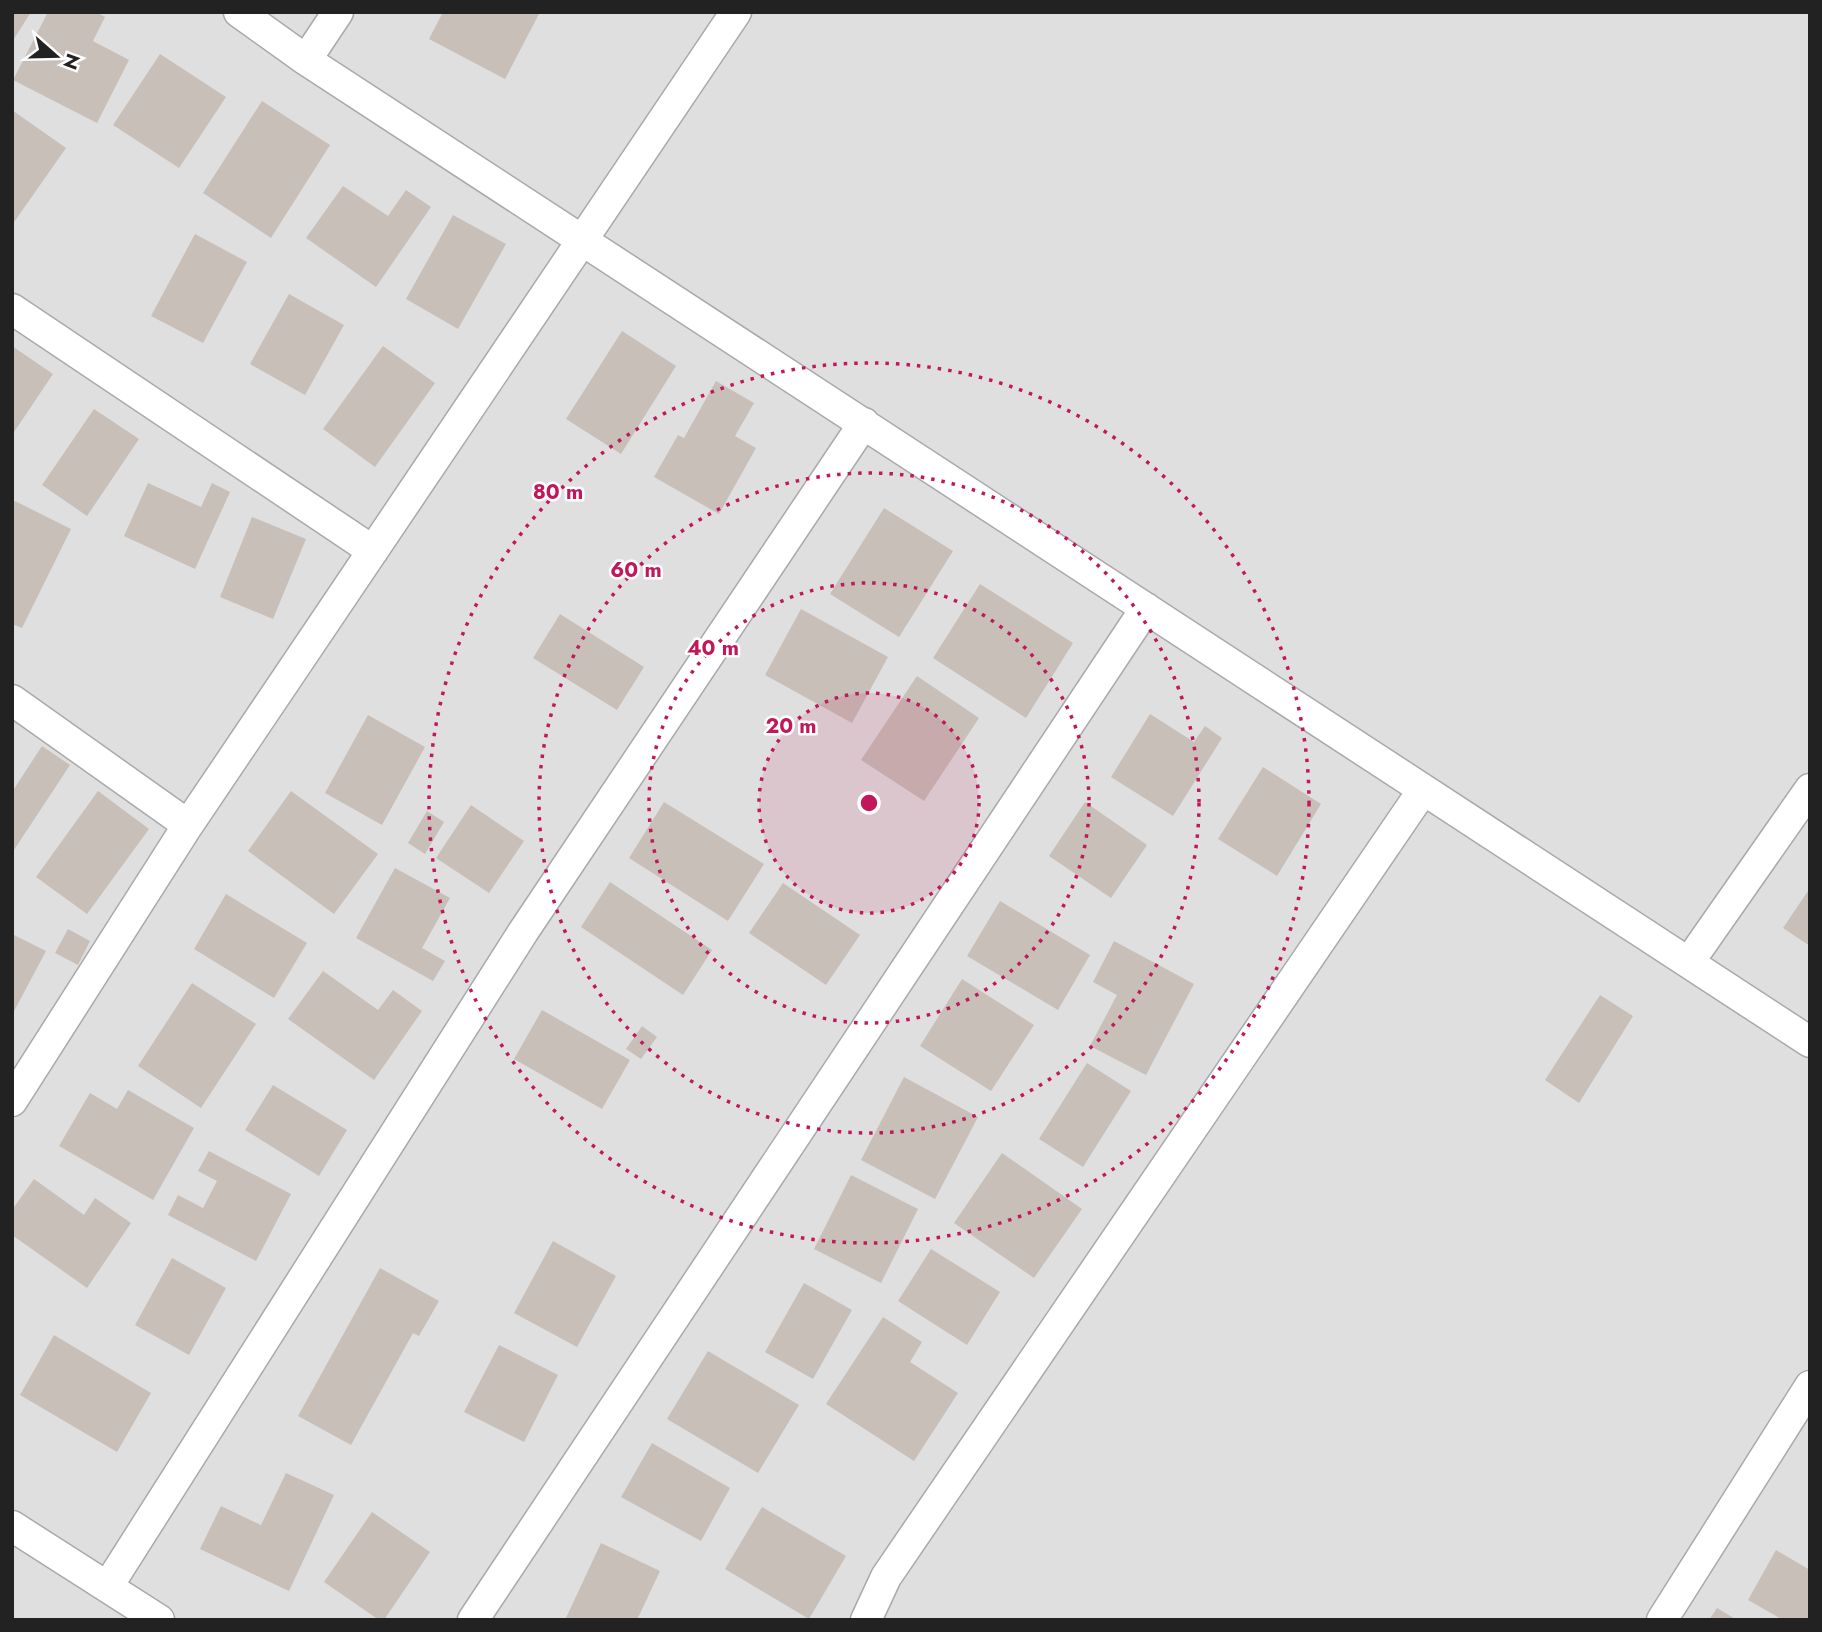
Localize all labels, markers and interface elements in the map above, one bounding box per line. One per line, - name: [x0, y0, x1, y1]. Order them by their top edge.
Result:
- north arrow: [21, 21, 91, 91]
- text: N: [56, 50, 87, 73]
- text: 80 m: [533, 477, 583, 507]
- text: 60 m: [610, 555, 662, 585]
- text: 40 m: [687, 633, 739, 663]
- text: 20 m: [765, 711, 817, 741]
- centre of rings: [857, 791, 881, 815]

